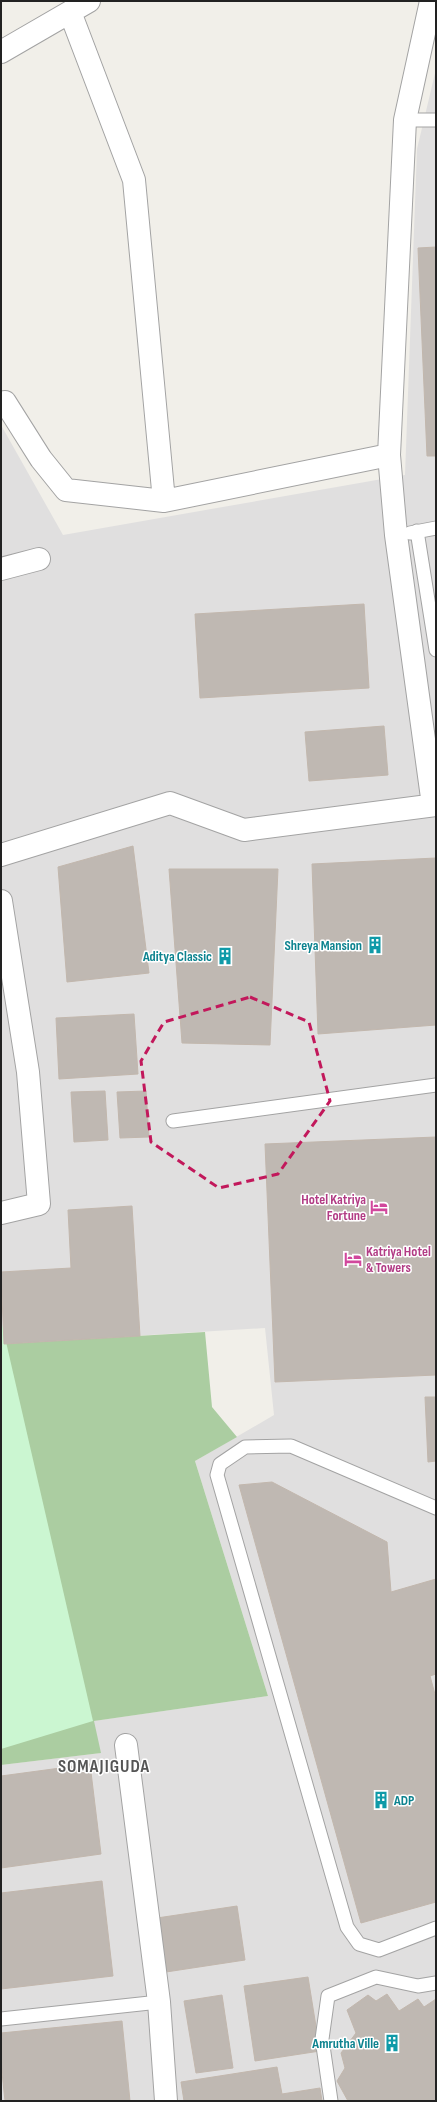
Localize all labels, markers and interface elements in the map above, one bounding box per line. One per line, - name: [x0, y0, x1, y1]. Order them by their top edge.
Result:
- building icon: Shreya Mansion: [365, 935, 385, 955]
- place label: Shreya Mansion: [284, 937, 362, 954]
- building icon: Aditya Classic: [215, 946, 235, 966]
- place label: Aditya Classic: [142, 948, 212, 965]
- place label: Hotel Katriya Fortune: [301, 1191, 366, 1224]
- hotel icon: Hotel Katriya Fortune: [369, 1197, 389, 1217]
- place label: Katriya Hotel & Towers: [366, 1243, 431, 1276]
- hotel icon: Katriya Hotel & Towers: [343, 1249, 363, 1269]
- district label: SOMAJIGUDA: [58, 1756, 150, 1777]
- building icon: ADP: [371, 1790, 391, 1810]
- place label: ADP: [393, 1792, 414, 1809]
- building icon: Amrutha Ville: [382, 2033, 402, 2053]
- place label: Amrutha Ville: [311, 2035, 379, 2052]

